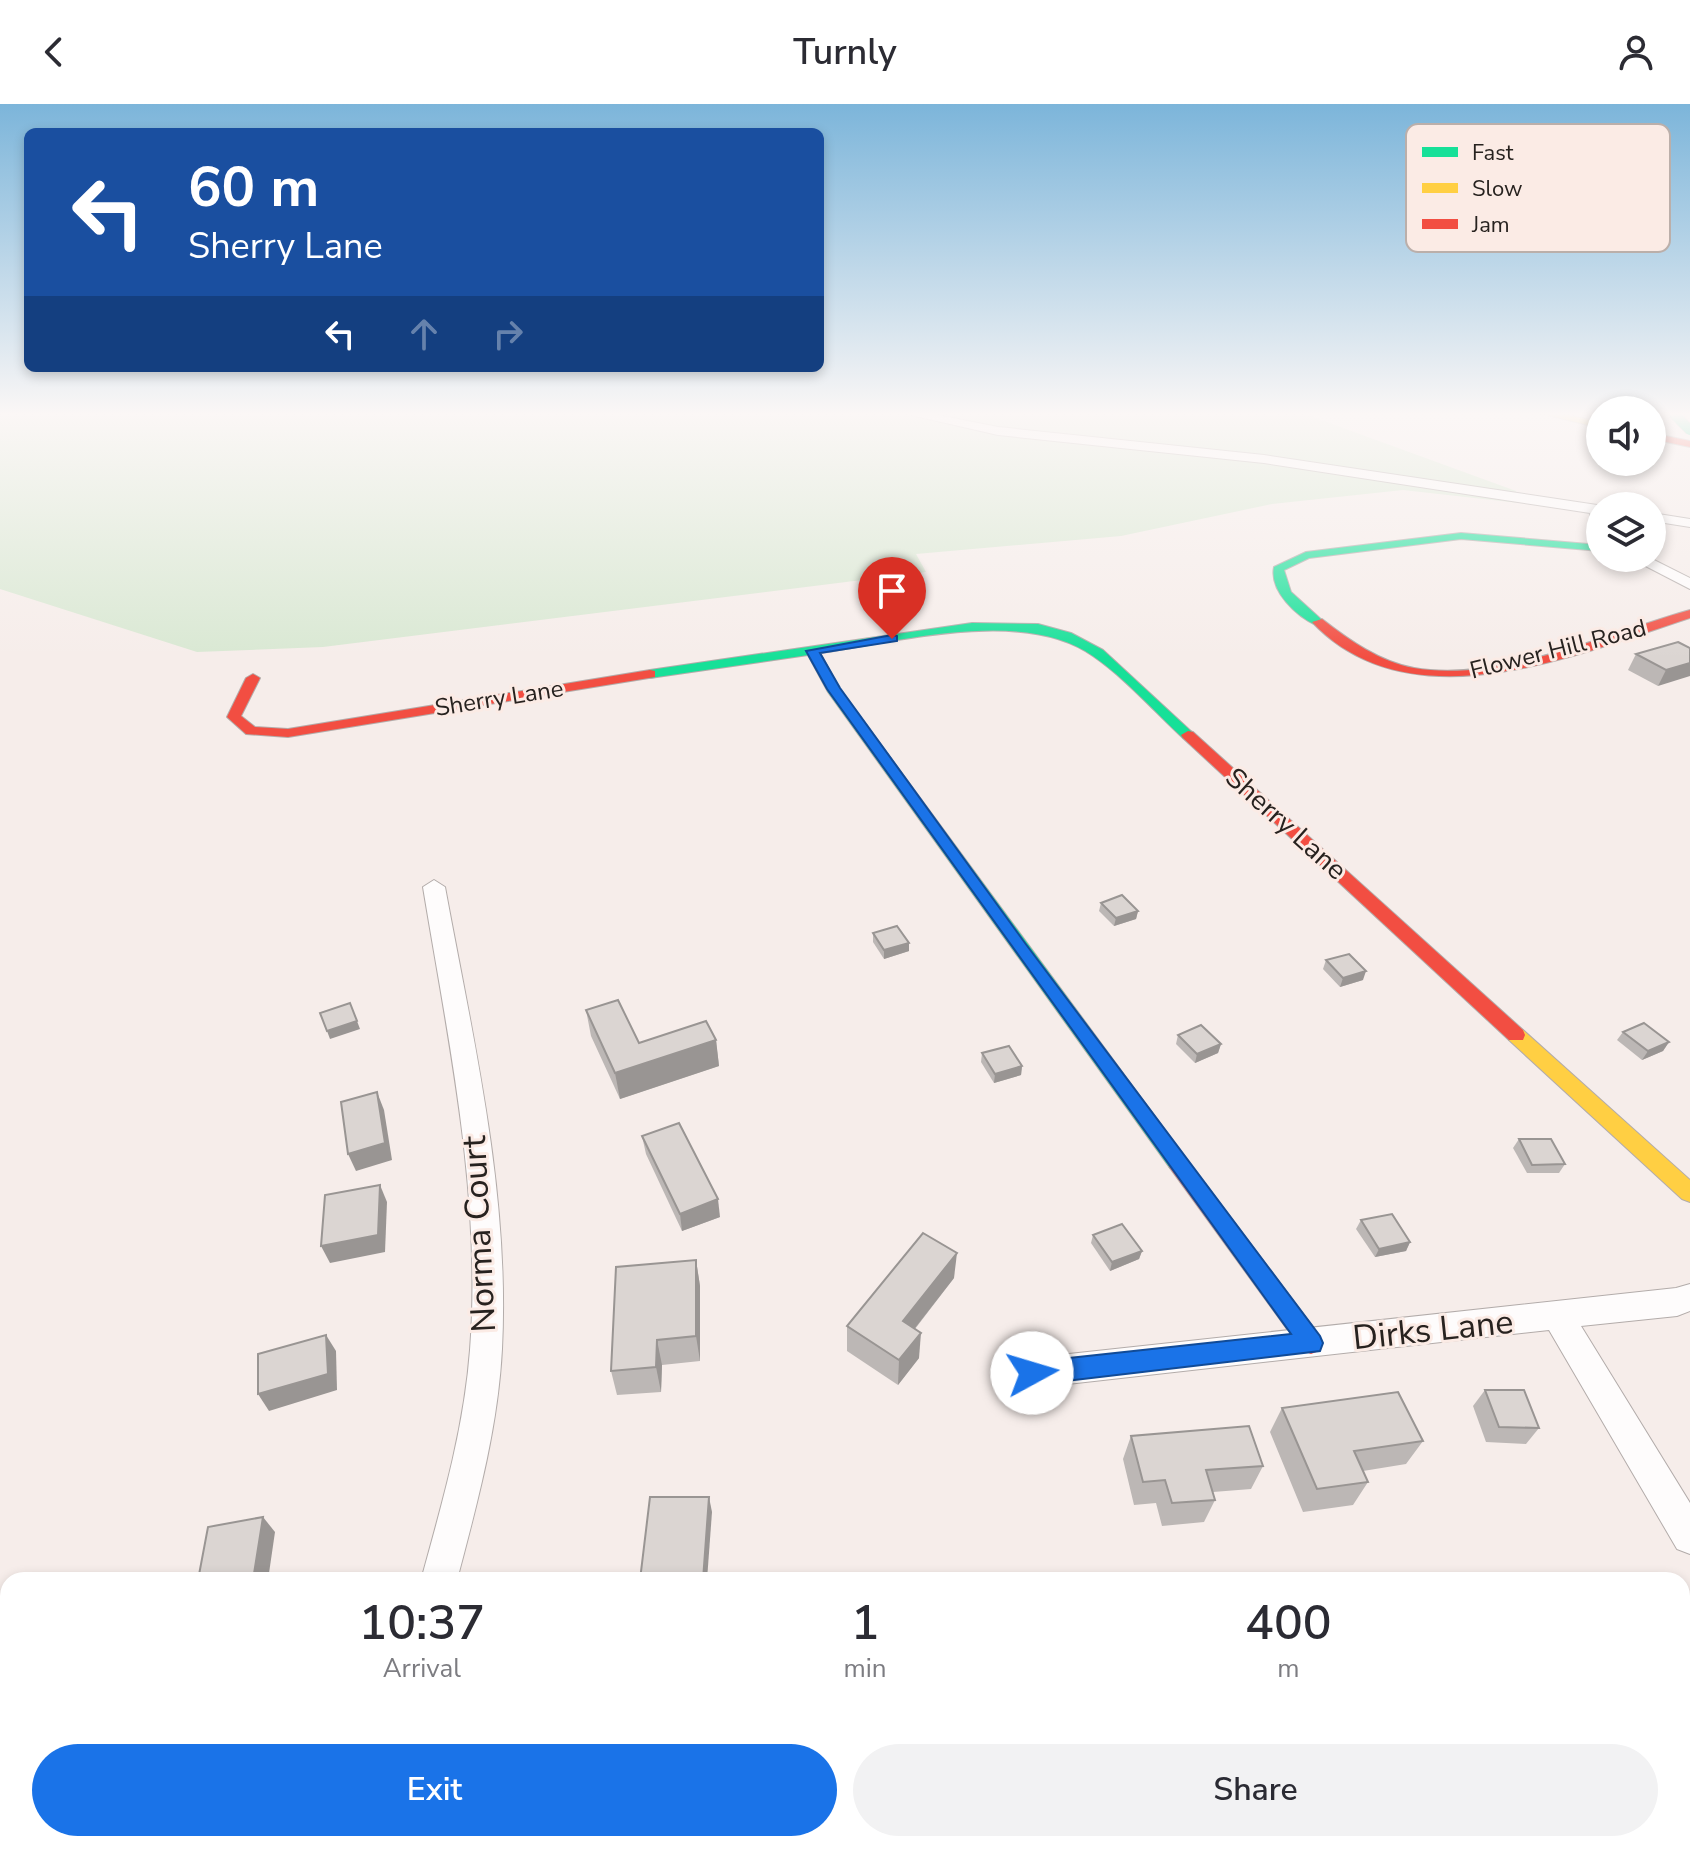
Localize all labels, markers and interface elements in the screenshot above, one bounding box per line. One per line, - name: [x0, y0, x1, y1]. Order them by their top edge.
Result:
- text: Turnly: [793, 28, 897, 77]
- icon: back: [32, 30, 76, 74]
- icon: person: [1614, 30, 1658, 74]
- legend: [1406, 124, 1670, 252]
- text: Fast: [1472, 138, 1514, 168]
- text: 60 m: [188, 149, 319, 226]
- icon: left: [56, 160, 160, 264]
- text: Slow: [1472, 174, 1523, 204]
- text: Jam: [1471, 210, 1510, 240]
- text: Sherry Lane: [188, 222, 383, 271]
- icon: left: [318, 312, 362, 356]
- icon: ahead: [402, 312, 446, 356]
- icon: right: [486, 312, 530, 356]
- map controls: [1586, 396, 1666, 572]
- button: sound: [1586, 396, 1666, 476]
- button: layers: [1586, 492, 1666, 572]
- pin: [858, 557, 926, 639]
- icon: arrive: [870, 569, 914, 613]
- street label: Flower Hill Road: [1466, 612, 1650, 686]
- street label: Sherry Lane: [432, 672, 566, 724]
- street label: Sherry Lane: [1217, 759, 1355, 889]
- street label: Norma Court: [451, 1133, 507, 1333]
- street label: Dirks Lane: [1351, 1299, 1515, 1361]
- position arrow: [990, 1331, 1074, 1415]
- text: 10:37: [358, 1590, 485, 1656]
- text: 1: [851, 1590, 879, 1656]
- text: 400: [1245, 1590, 1332, 1656]
- text: Arrival: [383, 1651, 461, 1686]
- text: min: [844, 1651, 887, 1686]
- text: m: [1277, 1651, 1299, 1686]
- button: Exit: [32, 1744, 837, 1836]
- button: Share: [853, 1744, 1658, 1836]

